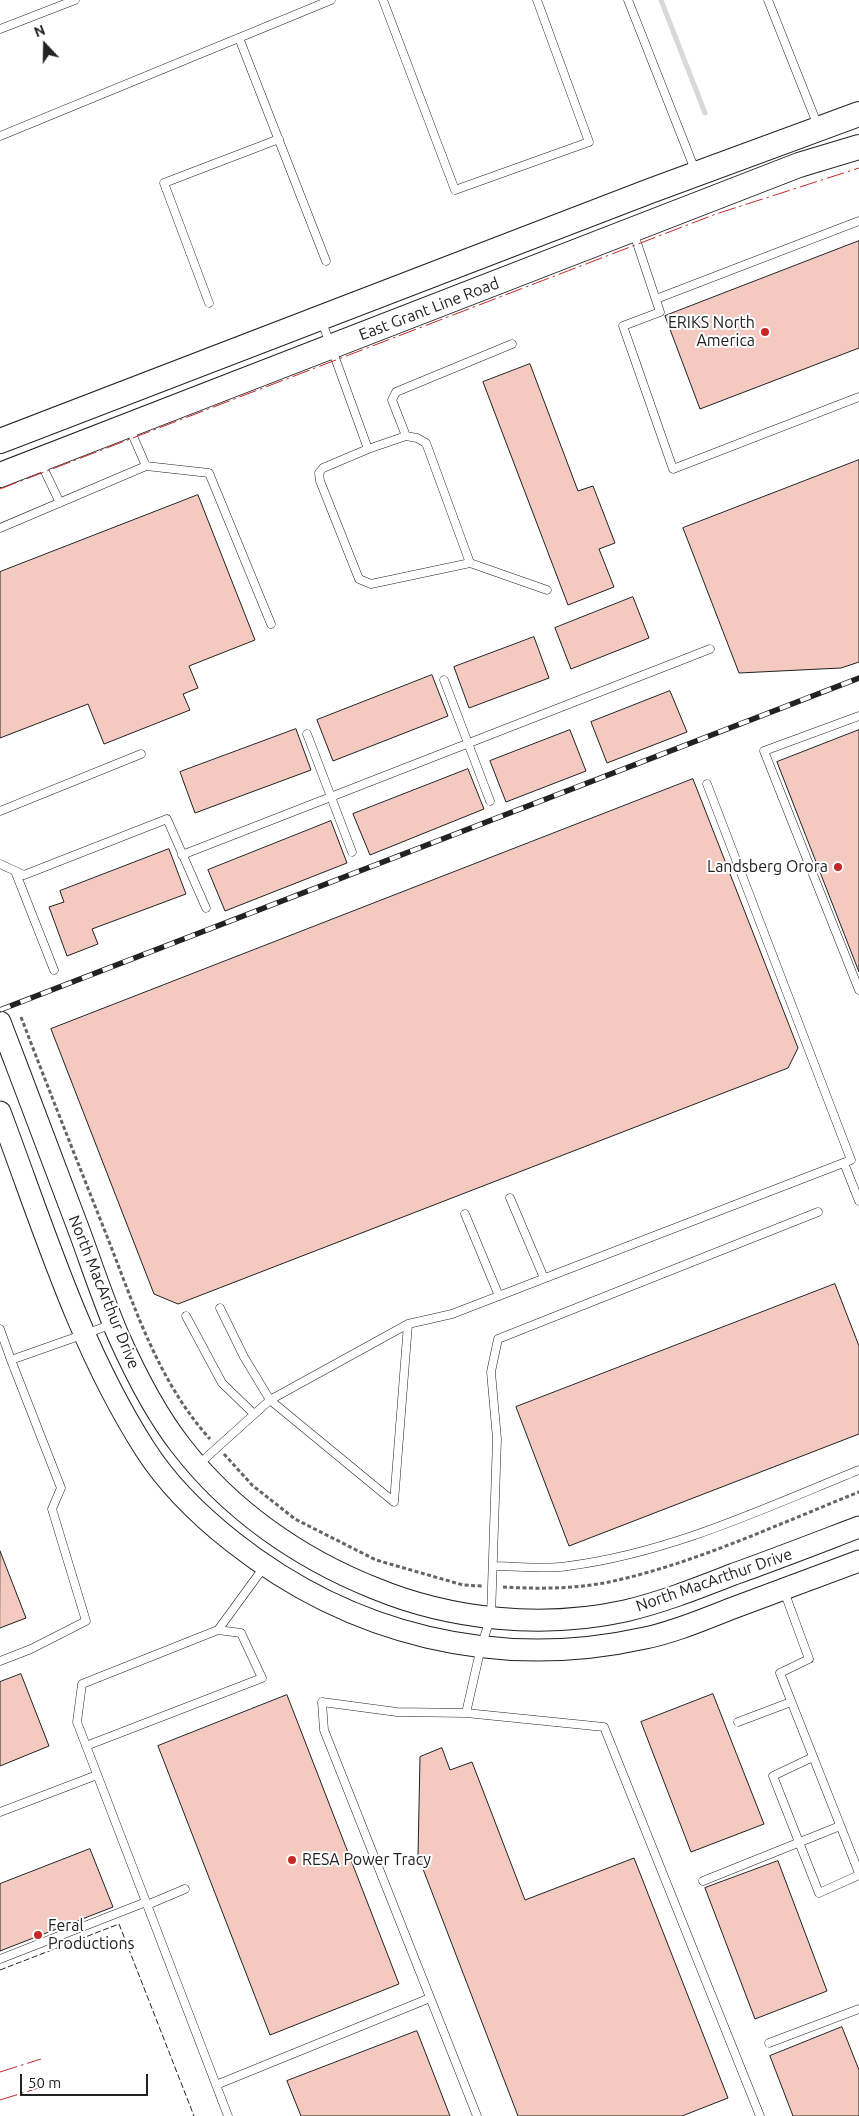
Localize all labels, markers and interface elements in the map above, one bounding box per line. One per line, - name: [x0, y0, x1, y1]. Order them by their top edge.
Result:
- north arrow: [20, 20, 70, 70]
- text: N: [32, 22, 47, 40]
- street label: East Grant Line Road: [356, 273, 502, 345]
- place label: ERIKS North America: [668, 313, 755, 351]
- marker: ERIKS North America: [759, 326, 771, 338]
- place label: Landsberg Orora: [707, 857, 828, 877]
- marker: Landsberg Orora: [832, 861, 844, 873]
- street label: North MacArthur Drive: [64, 1212, 144, 1372]
- street label: North MacArthur Drive: [633, 1544, 795, 1616]
- place label: RESA Power Tracy: [302, 1850, 431, 1870]
- marker: RESA Power Tracy: [286, 1854, 298, 1866]
- place label: Feral Productions: [48, 1916, 135, 1954]
- marker: Feral Productions: [32, 1929, 44, 1941]
- scale bar: [22, 2064, 150, 2096]
- text: 50 m: [28, 2074, 61, 2091]

